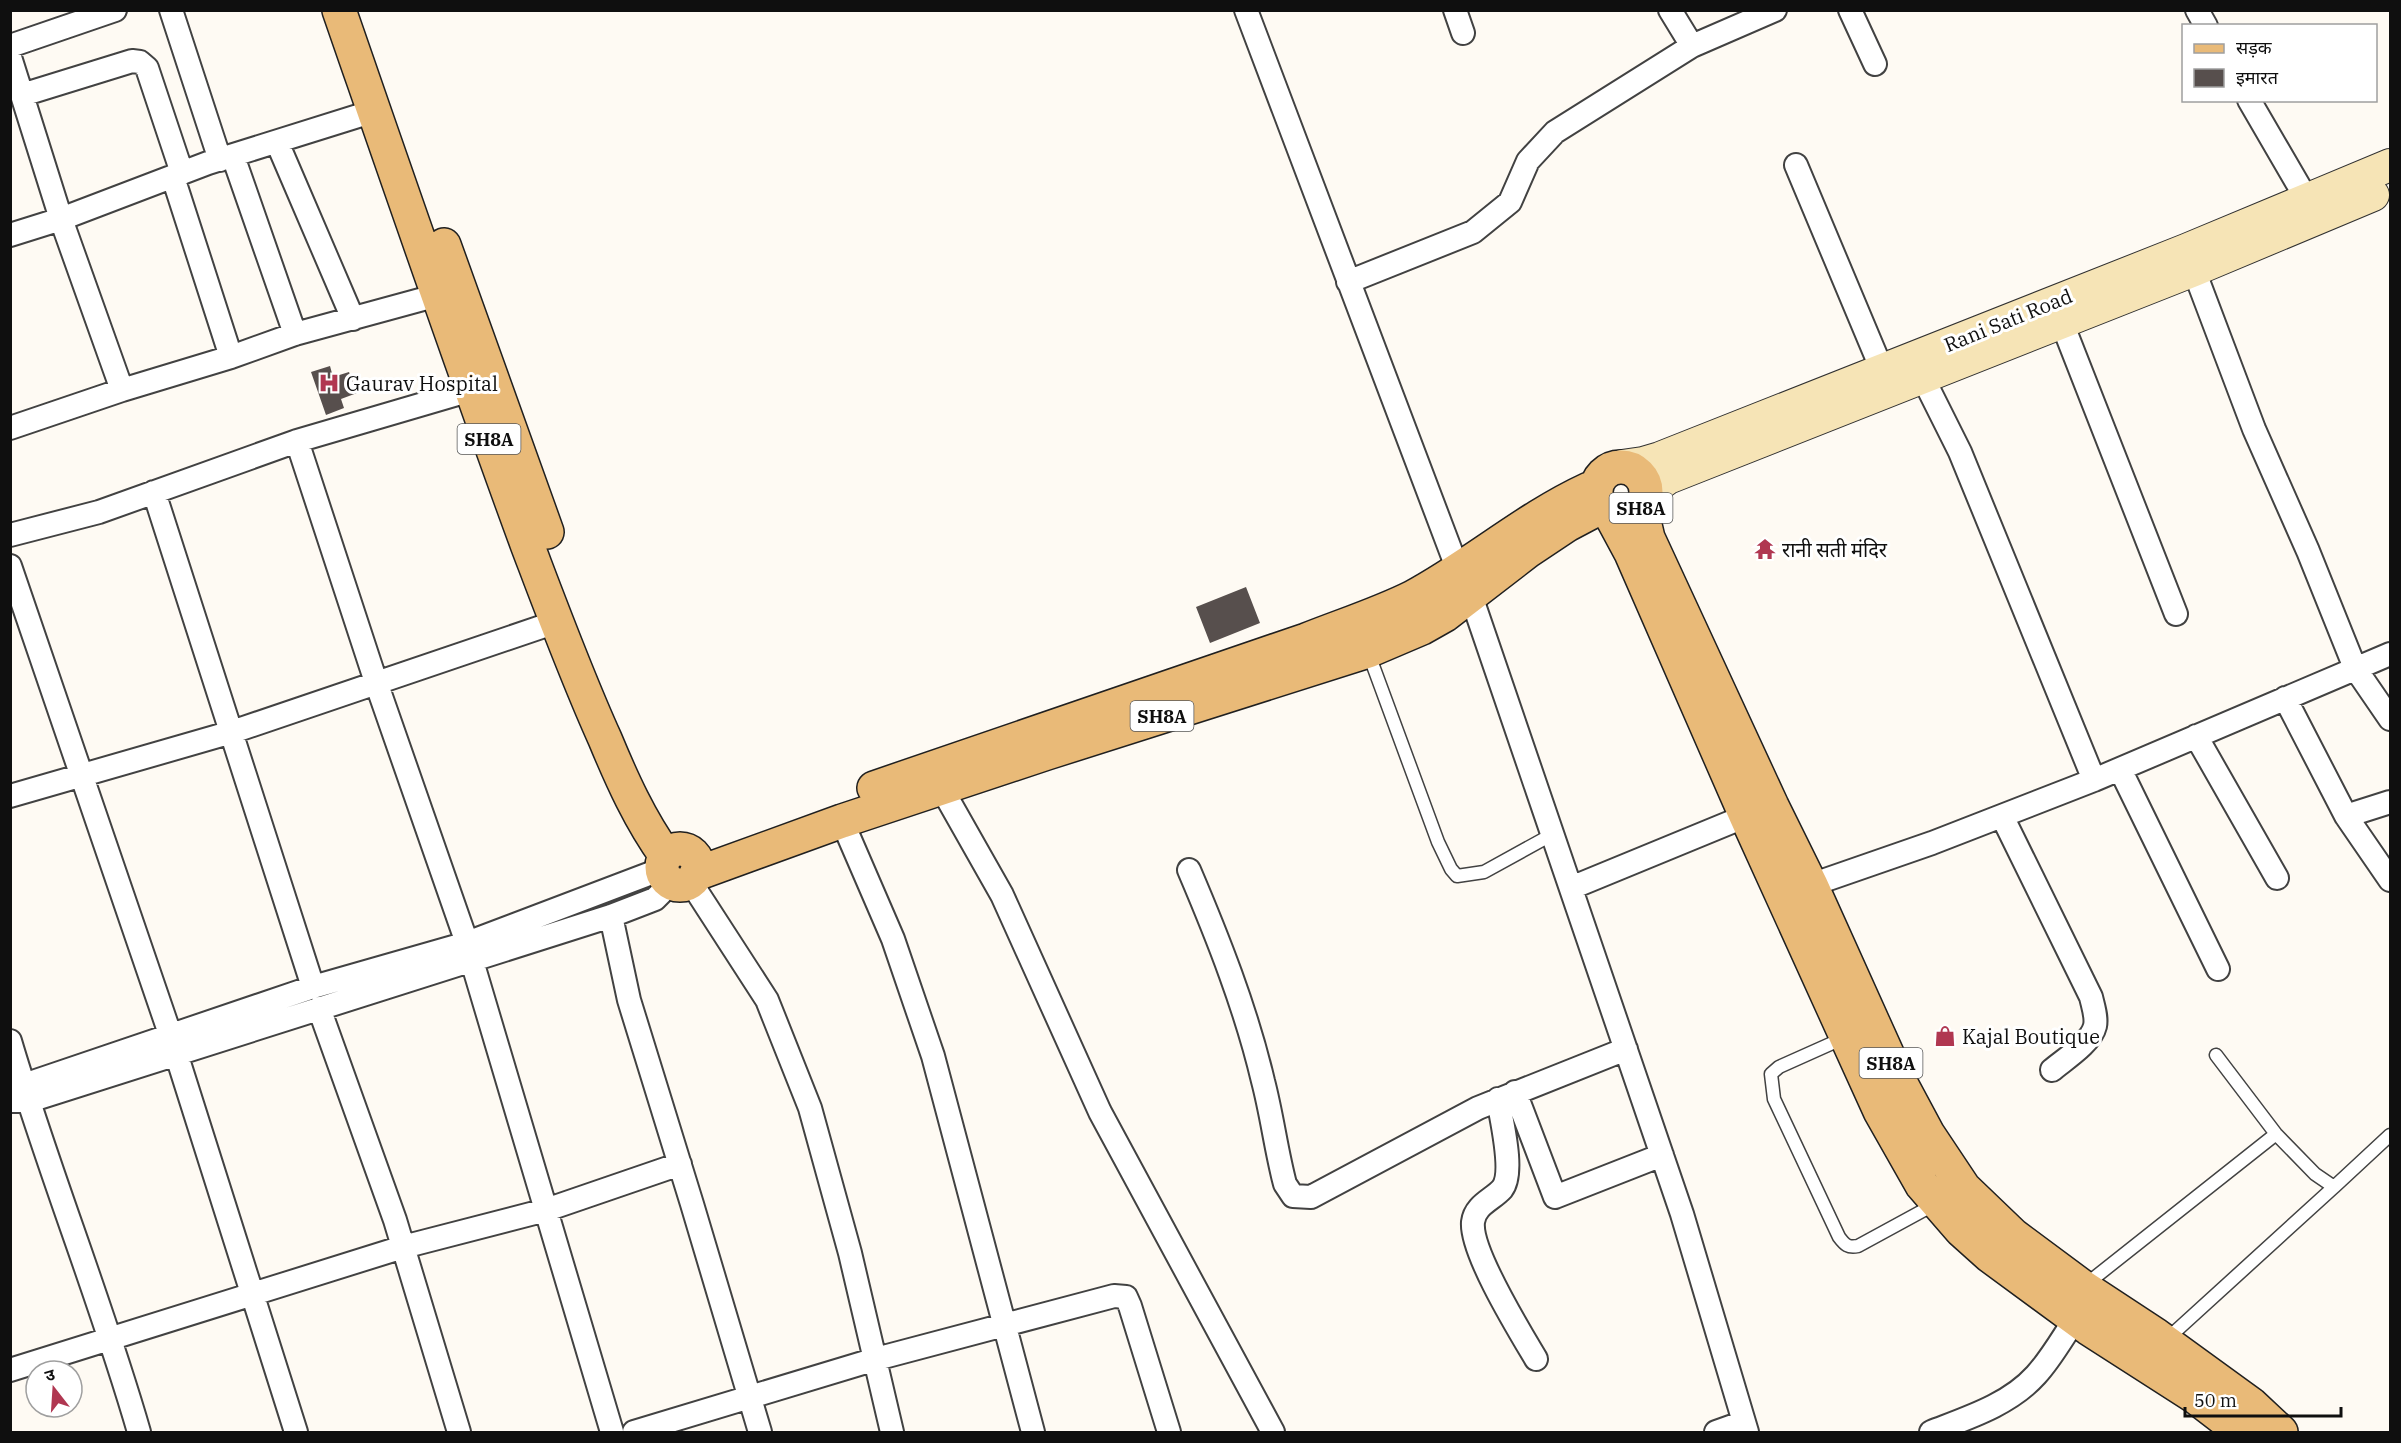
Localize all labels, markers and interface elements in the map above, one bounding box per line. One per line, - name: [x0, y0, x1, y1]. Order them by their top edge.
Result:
- legend: [2182, 24, 2377, 102]
- text: सड़क: [2236, 36, 2273, 59]
- text: इमारत: [2236, 66, 2279, 89]
- street label: Rani Sati Road: [1940, 282, 2076, 358]
- place label: Gaurav Hospital: [346, 370, 498, 397]
- hospital icon: Gaurav Hospital: [317, 371, 341, 395]
- road number: SH8A: [458, 424, 520, 454]
- road number: SH8A: [1610, 493, 1672, 523]
- place label: रानी सती मंदिर: [1782, 536, 1888, 563]
- temple icon: रानी सती मंदिर: [1753, 537, 1777, 561]
- road number: SH8A: [1130, 701, 1194, 731]
- place label: Kajal Boutique: [1962, 1023, 2100, 1050]
- shop icon: Kajal Boutique: [1933, 1024, 1957, 1048]
- road number: SH8A: [1860, 1048, 1922, 1078]
- north arrow: [24, 1359, 84, 1419]
- text: उ: [42, 1364, 58, 1386]
- scale bar: [2185, 1380, 2341, 1418]
- text: 50 m: [2194, 1389, 2237, 1412]

